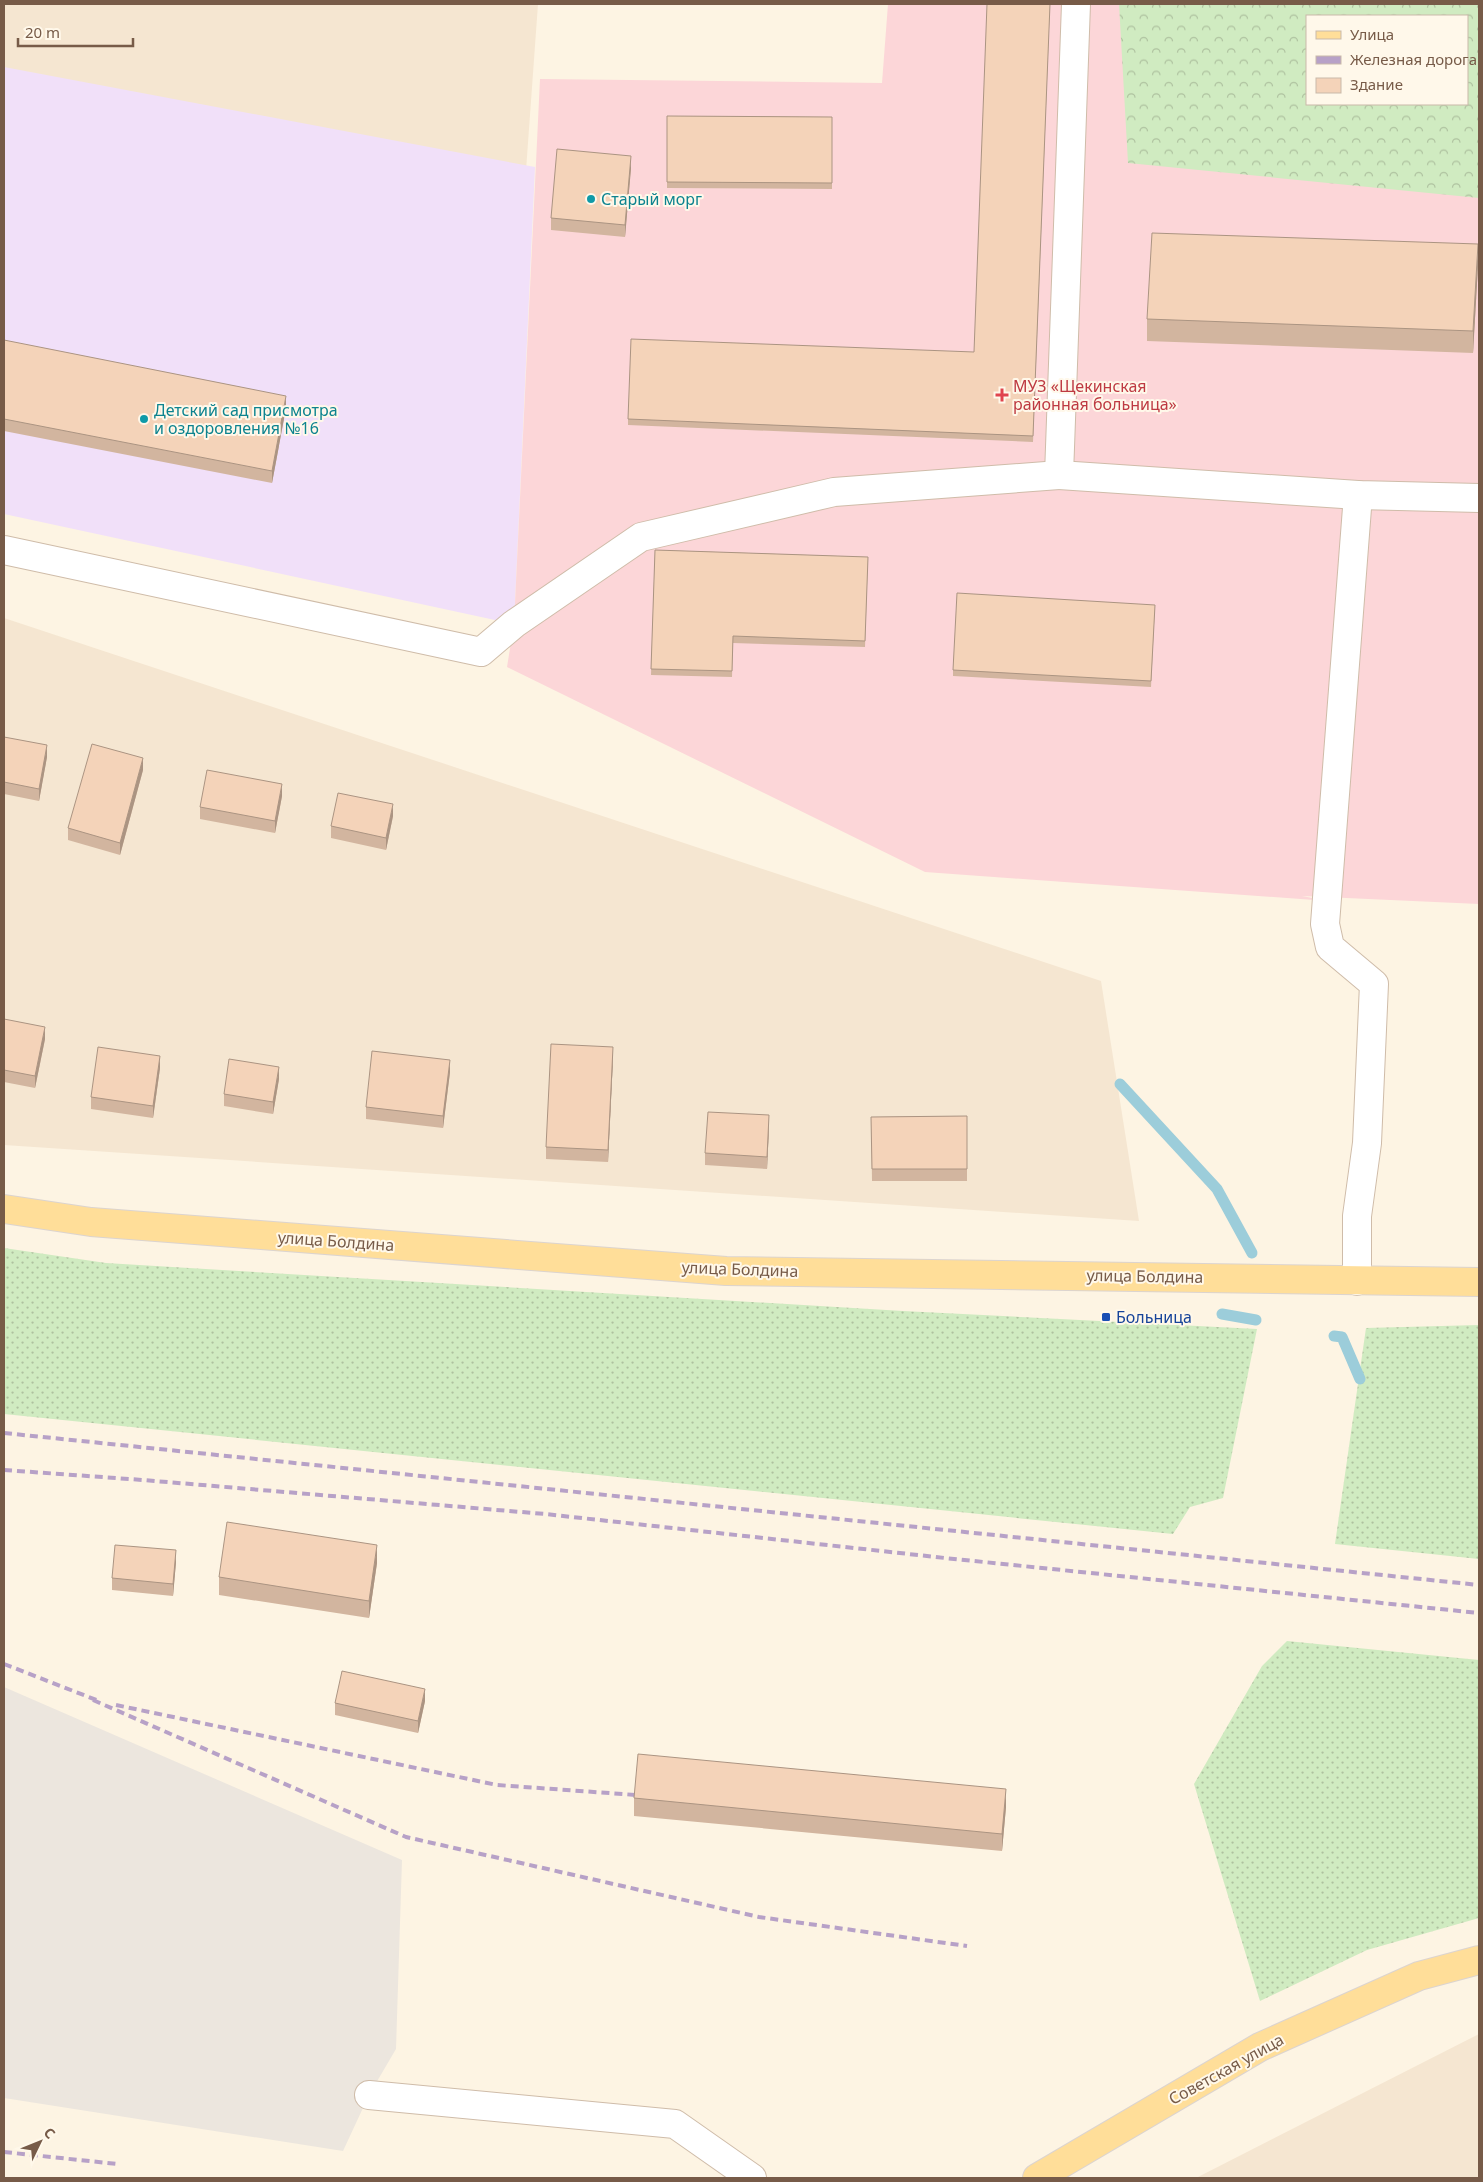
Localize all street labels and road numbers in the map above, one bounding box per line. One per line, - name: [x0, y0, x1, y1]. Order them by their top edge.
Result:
- street label: улица Болдина: [277, 1226, 395, 1256]
- street label: улица Болдина: [681, 1256, 799, 1282]
- street label: улица Болдина: [1087, 1264, 1203, 1288]
- street label: Советская улица: [1165, 2028, 1287, 2110]

